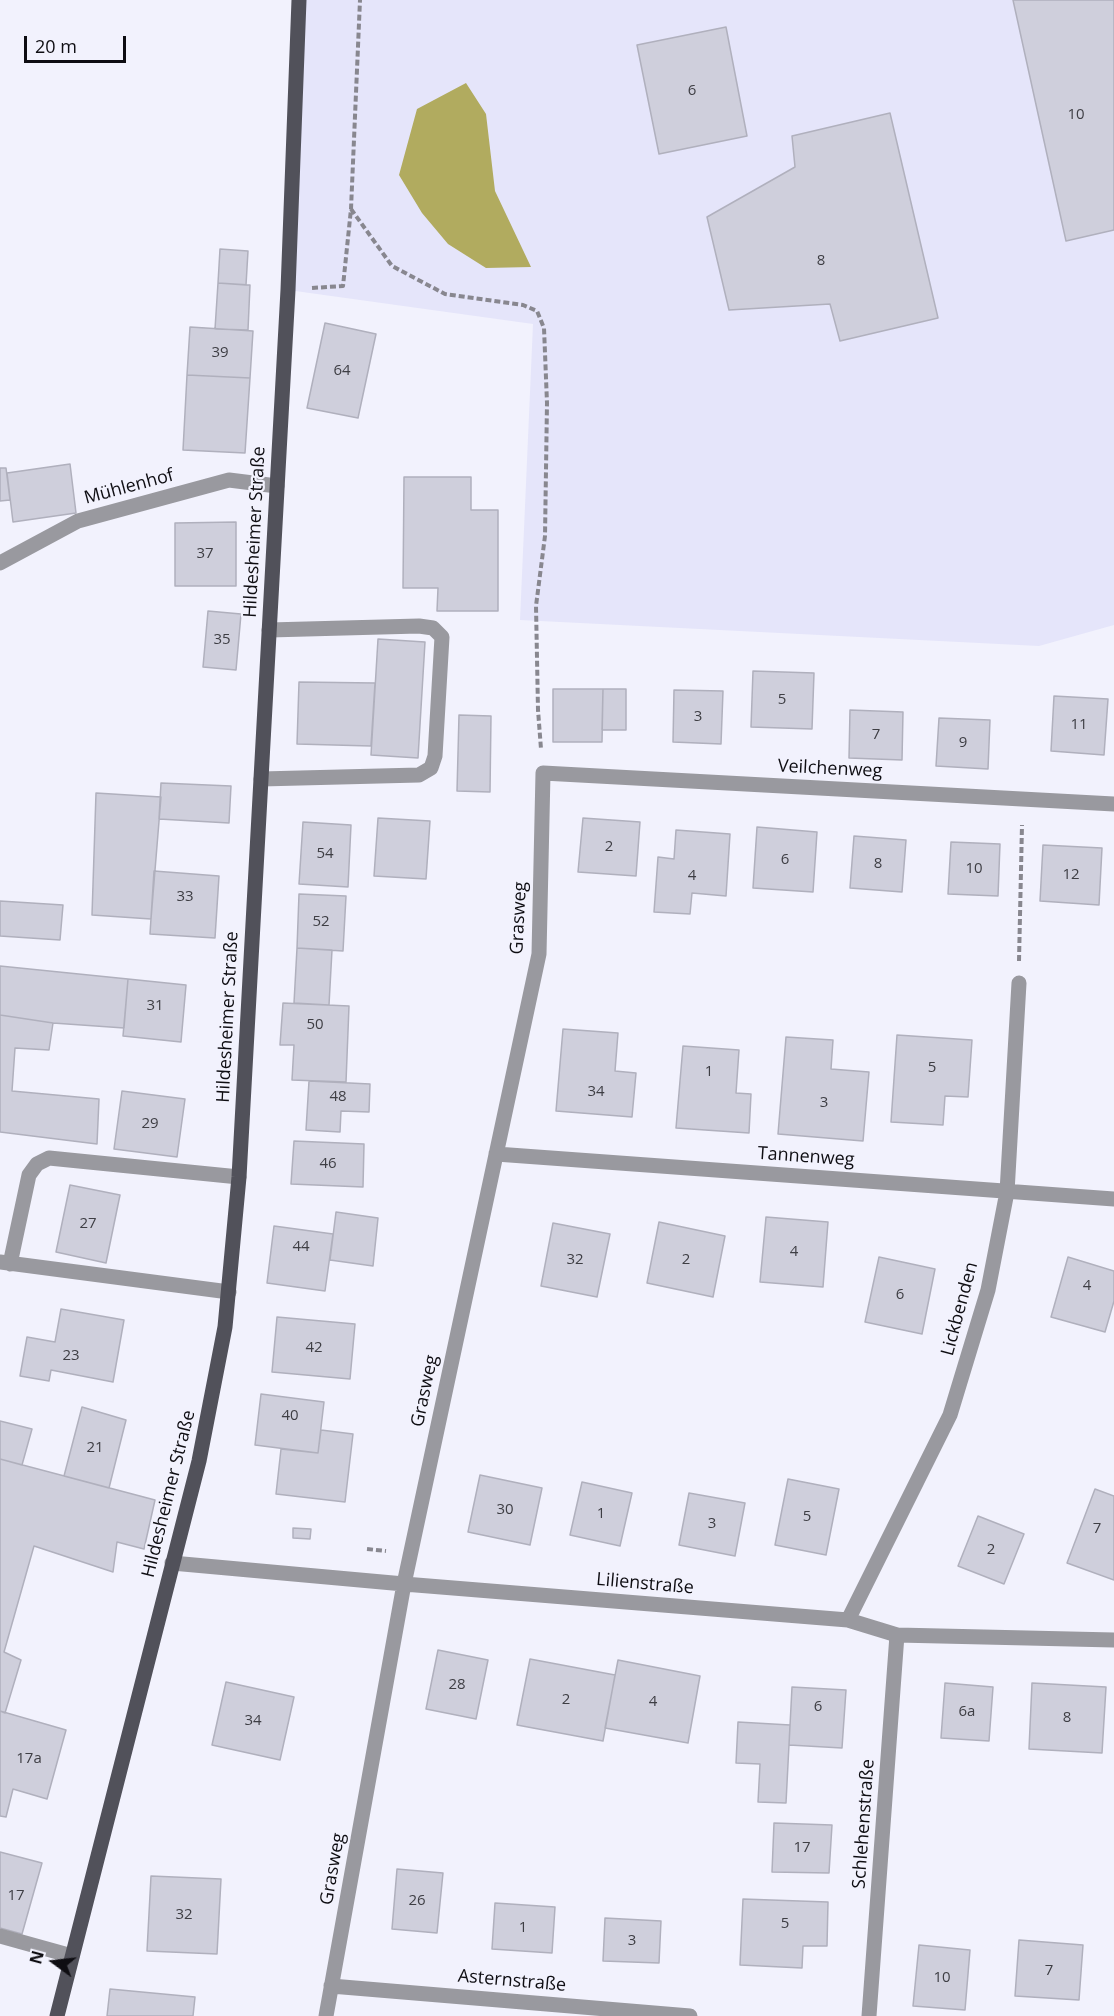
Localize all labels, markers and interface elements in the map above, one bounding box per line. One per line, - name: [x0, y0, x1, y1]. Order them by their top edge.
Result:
- scale bar: [27, 24, 129, 62]
- text: 20 m: [35, 34, 77, 58]
- house number: 6: [688, 82, 696, 100]
- house number: 10: [1067, 106, 1085, 124]
- house number: 8: [817, 252, 825, 270]
- house number: 39: [211, 344, 229, 362]
- house number: 64: [333, 362, 351, 380]
- street label: Hildesheimer Straße: [240, 446, 270, 618]
- street label: Mühlenhof: [82, 465, 176, 509]
- house number: 37: [196, 545, 214, 563]
- house number: 35: [213, 631, 231, 649]
- house number: 5: [778, 691, 786, 709]
- house number: 3: [694, 708, 702, 726]
- house number: 11: [1070, 716, 1088, 734]
- house number: 7: [872, 726, 880, 744]
- house number: 9: [959, 734, 967, 752]
- street label: Veilchenweg: [777, 755, 883, 783]
- house number: 2: [605, 838, 613, 856]
- house number: 54: [316, 845, 334, 863]
- house number: 6: [781, 851, 789, 869]
- house number: 8: [874, 855, 882, 873]
- house number: 10: [965, 860, 983, 878]
- house number: 12: [1062, 866, 1080, 884]
- house number: 4: [688, 867, 696, 885]
- street label: Grasweg: [506, 881, 532, 955]
- house number: 33: [176, 888, 194, 906]
- house number: 52: [312, 913, 330, 931]
- street label: Hildesheimer Straße: [213, 931, 243, 1103]
- house number: 31: [146, 997, 164, 1015]
- house number: 50: [306, 1016, 324, 1034]
- house number: 5: [928, 1059, 936, 1077]
- house number: 1: [705, 1063, 713, 1081]
- house number: 34: [587, 1083, 605, 1101]
- house number: 48: [329, 1088, 347, 1106]
- house number: 3: [820, 1094, 828, 1112]
- house number: 29: [141, 1115, 159, 1133]
- street label: Tannenweg: [757, 1143, 855, 1171]
- house number: 46: [319, 1155, 337, 1173]
- house number: 27: [79, 1215, 97, 1233]
- house number: 44: [292, 1238, 310, 1256]
- house number: 4: [790, 1243, 798, 1261]
- house number: 32: [566, 1251, 584, 1269]
- house number: 2: [682, 1251, 690, 1269]
- street label: Lickbenden: [937, 1260, 983, 1358]
- house number: 4: [1083, 1277, 1091, 1295]
- house number: 6: [896, 1286, 904, 1304]
- house number: 42: [305, 1339, 323, 1357]
- house number: 23: [62, 1347, 80, 1365]
- street label: Grasweg: [407, 1353, 443, 1429]
- house number: 40: [281, 1407, 299, 1425]
- street label: Hildesheimer Straße: [138, 1408, 200, 1580]
- house number: 21: [86, 1439, 104, 1457]
- house number: 30: [496, 1501, 514, 1519]
- house number: 1: [597, 1505, 605, 1523]
- house number: 5: [803, 1508, 811, 1526]
- house number: 3: [708, 1515, 716, 1533]
- house number: 7: [1093, 1520, 1101, 1538]
- house number: 2: [987, 1541, 995, 1559]
- street label: Lilienstraße: [595, 1569, 695, 1599]
- house number: 28: [448, 1676, 466, 1694]
- house number: 2: [562, 1691, 570, 1709]
- house number: 4: [649, 1693, 657, 1711]
- house number: 6: [814, 1698, 822, 1716]
- house number: 6a: [959, 1703, 975, 1721]
- house number: 8: [1063, 1709, 1071, 1727]
- house number: 34: [244, 1712, 262, 1730]
- house number: 17a: [16, 1750, 42, 1768]
- street label: Schlehenstraße: [849, 1758, 879, 1890]
- street label: Grasweg: [316, 1831, 350, 1907]
- house number: 17: [793, 1839, 811, 1857]
- house number: 17: [7, 1887, 25, 1905]
- house number: 26: [408, 1892, 426, 1910]
- house number: 32: [175, 1906, 193, 1924]
- house number: 5: [781, 1915, 789, 1933]
- house number: 1: [519, 1919, 527, 1937]
- north arrow: [24, 1932, 84, 1992]
- house number: 3: [628, 1932, 636, 1950]
- text: N: [24, 1948, 49, 1966]
- house number: 7: [1045, 1962, 1053, 1980]
- street label: Asternstraße: [457, 1966, 567, 1996]
- house number: 10: [933, 1969, 951, 1987]

